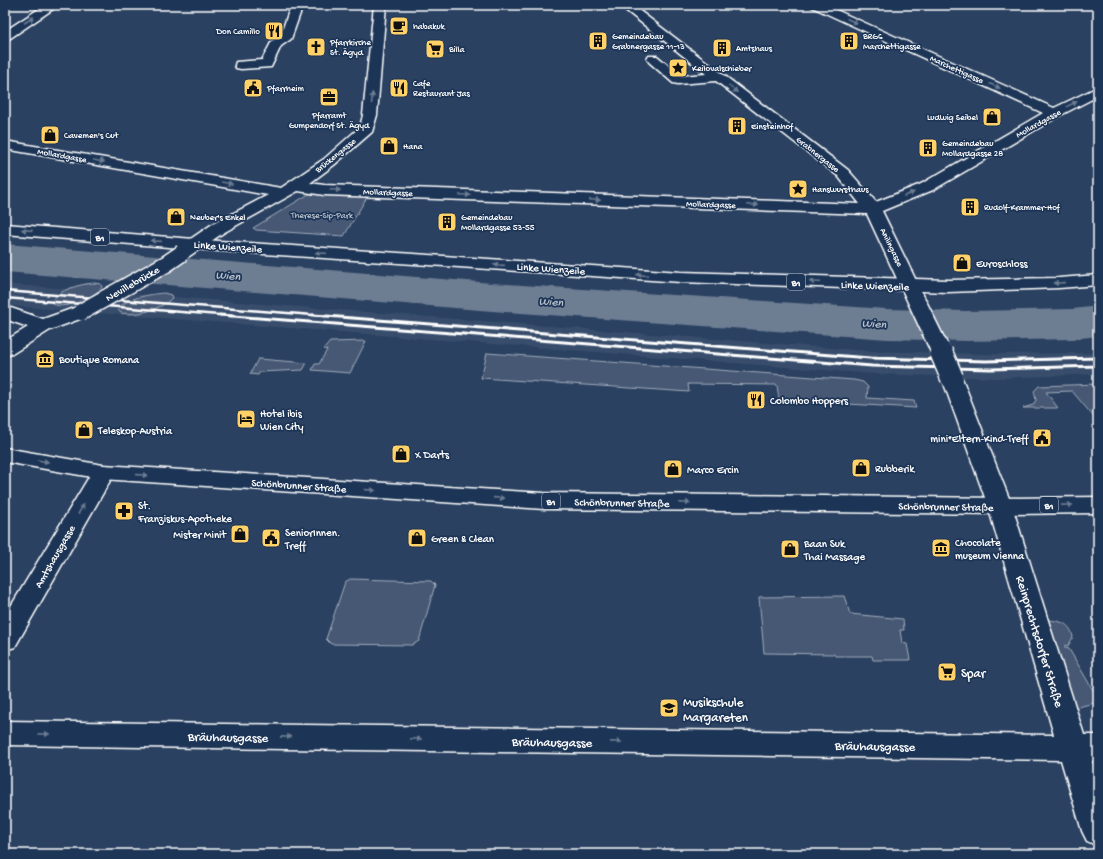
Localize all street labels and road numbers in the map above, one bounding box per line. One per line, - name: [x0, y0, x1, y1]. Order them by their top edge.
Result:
- street label: Marchettigasse: [928, 54, 985, 87]
- street label: Mollardgasse: [1014, 107, 1063, 141]
- street label: Grabnergasse: [793, 135, 841, 176]
- street label: Brückengasse: [313, 136, 359, 177]
- street label: Mollardgasse: [36, 147, 88, 166]
- street label: Mollardgasse: [363, 187, 413, 200]
- street label: Mollardgasse: [686, 199, 736, 212]
- street label: Anilingasse: [877, 227, 905, 269]
- road number: B1: [91, 229, 109, 245]
- street label: Linke Wienzeile: [193, 240, 263, 256]
- street label: Linke Wienzeile: [516, 262, 586, 278]
- street label: Nevillebrücke: [104, 264, 162, 305]
- road number: B1: [787, 274, 805, 290]
- street label: Linke Wienzeile: [840, 280, 910, 294]
- street label: Schönbrunner Straße: [251, 478, 347, 496]
- road number: B1: [542, 493, 560, 509]
- street label: Schönbrunner Straße: [574, 497, 670, 511]
- road number: B1: [1040, 497, 1058, 513]
- street label: Schönbrunner Straße: [898, 501, 994, 515]
- street label: Amtshausgasse: [33, 523, 79, 590]
- street label: Reinprechtsdorfer Straße: [1011, 574, 1066, 710]
- street label: Bräuhausgasse: [187, 730, 269, 747]
- street label: Bräuhausgasse: [511, 735, 593, 752]
- street label: Bräuhausgasse: [834, 739, 916, 756]

